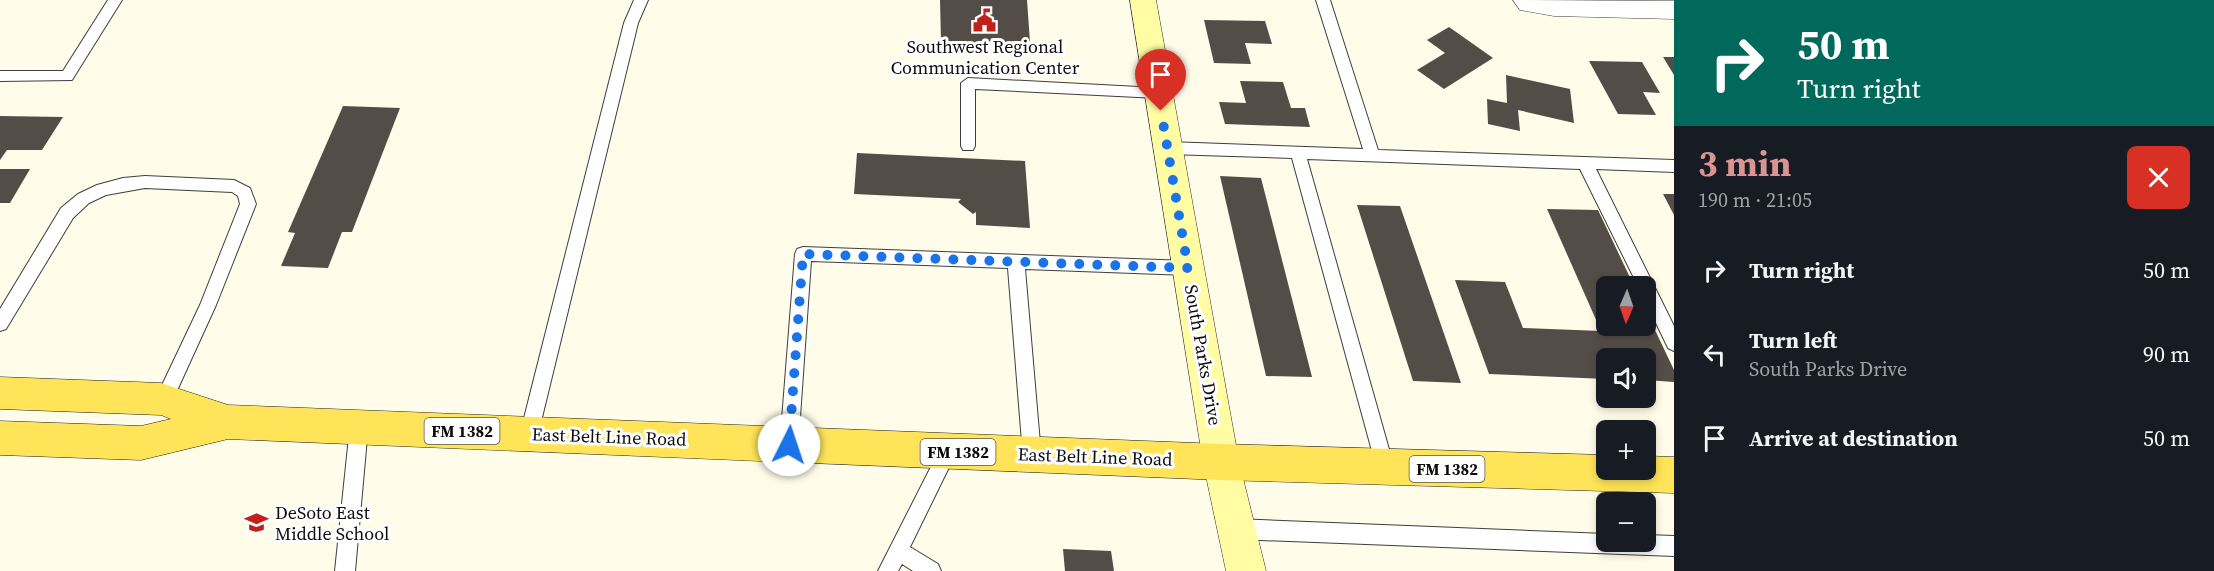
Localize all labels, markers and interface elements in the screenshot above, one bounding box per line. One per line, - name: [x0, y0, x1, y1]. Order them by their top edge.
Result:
- public building icon: Southwest Regional Communication Center: [972, 8, 998, 34]
- text: 50 m: [1797, 15, 1890, 73]
- icon: right: [1698, 24, 1776, 102]
- place label: Southwest Regional Communication Center: [891, 34, 1080, 80]
- pin: [1135, 49, 1186, 111]
- icon: arrive: [1144, 58, 1177, 91]
- text: Turn right: [1797, 70, 1921, 107]
- text: 3 min: [1698, 139, 1791, 188]
- button: close: [2127, 146, 2190, 209]
- text: 190 m · 21:05: [1698, 186, 1812, 214]
- icon: right: [1698, 254, 1731, 287]
- text: Turn right: [1749, 255, 1854, 285]
- text: 50 m: [2143, 255, 2190, 285]
- north arrow: [1596, 276, 1656, 336]
- map controls: [1596, 276, 1656, 552]
- street label: South Parks Drive: [1179, 283, 1228, 427]
- text: Turn left: [1749, 325, 1837, 355]
- icon: left: [1698, 338, 1731, 371]
- text: 90 m: [2143, 339, 2190, 369]
- button: sound: [1596, 348, 1656, 408]
- text: South Parks Drive: [1749, 355, 1907, 383]
- position arrow: [757, 413, 821, 477]
- road number: FM 1382: [424, 418, 500, 444]
- button: +: [1596, 420, 1656, 480]
- street label: East Belt Line Road: [531, 421, 687, 452]
- icon: arrive: [1698, 422, 1731, 455]
- text: Arrive at destination: [1749, 423, 1958, 453]
- text: 50 m: [2143, 423, 2190, 453]
- road number: FM 1382: [920, 439, 996, 465]
- street label: East Belt Line Road: [1017, 441, 1173, 472]
- road number: FM 1382: [1410, 456, 1484, 482]
- button: −: [1596, 492, 1656, 552]
- place label: DeSoto East Middle School: [275, 500, 389, 546]
- school or university icon: DeSoto East Middle School: [244, 510, 270, 536]

